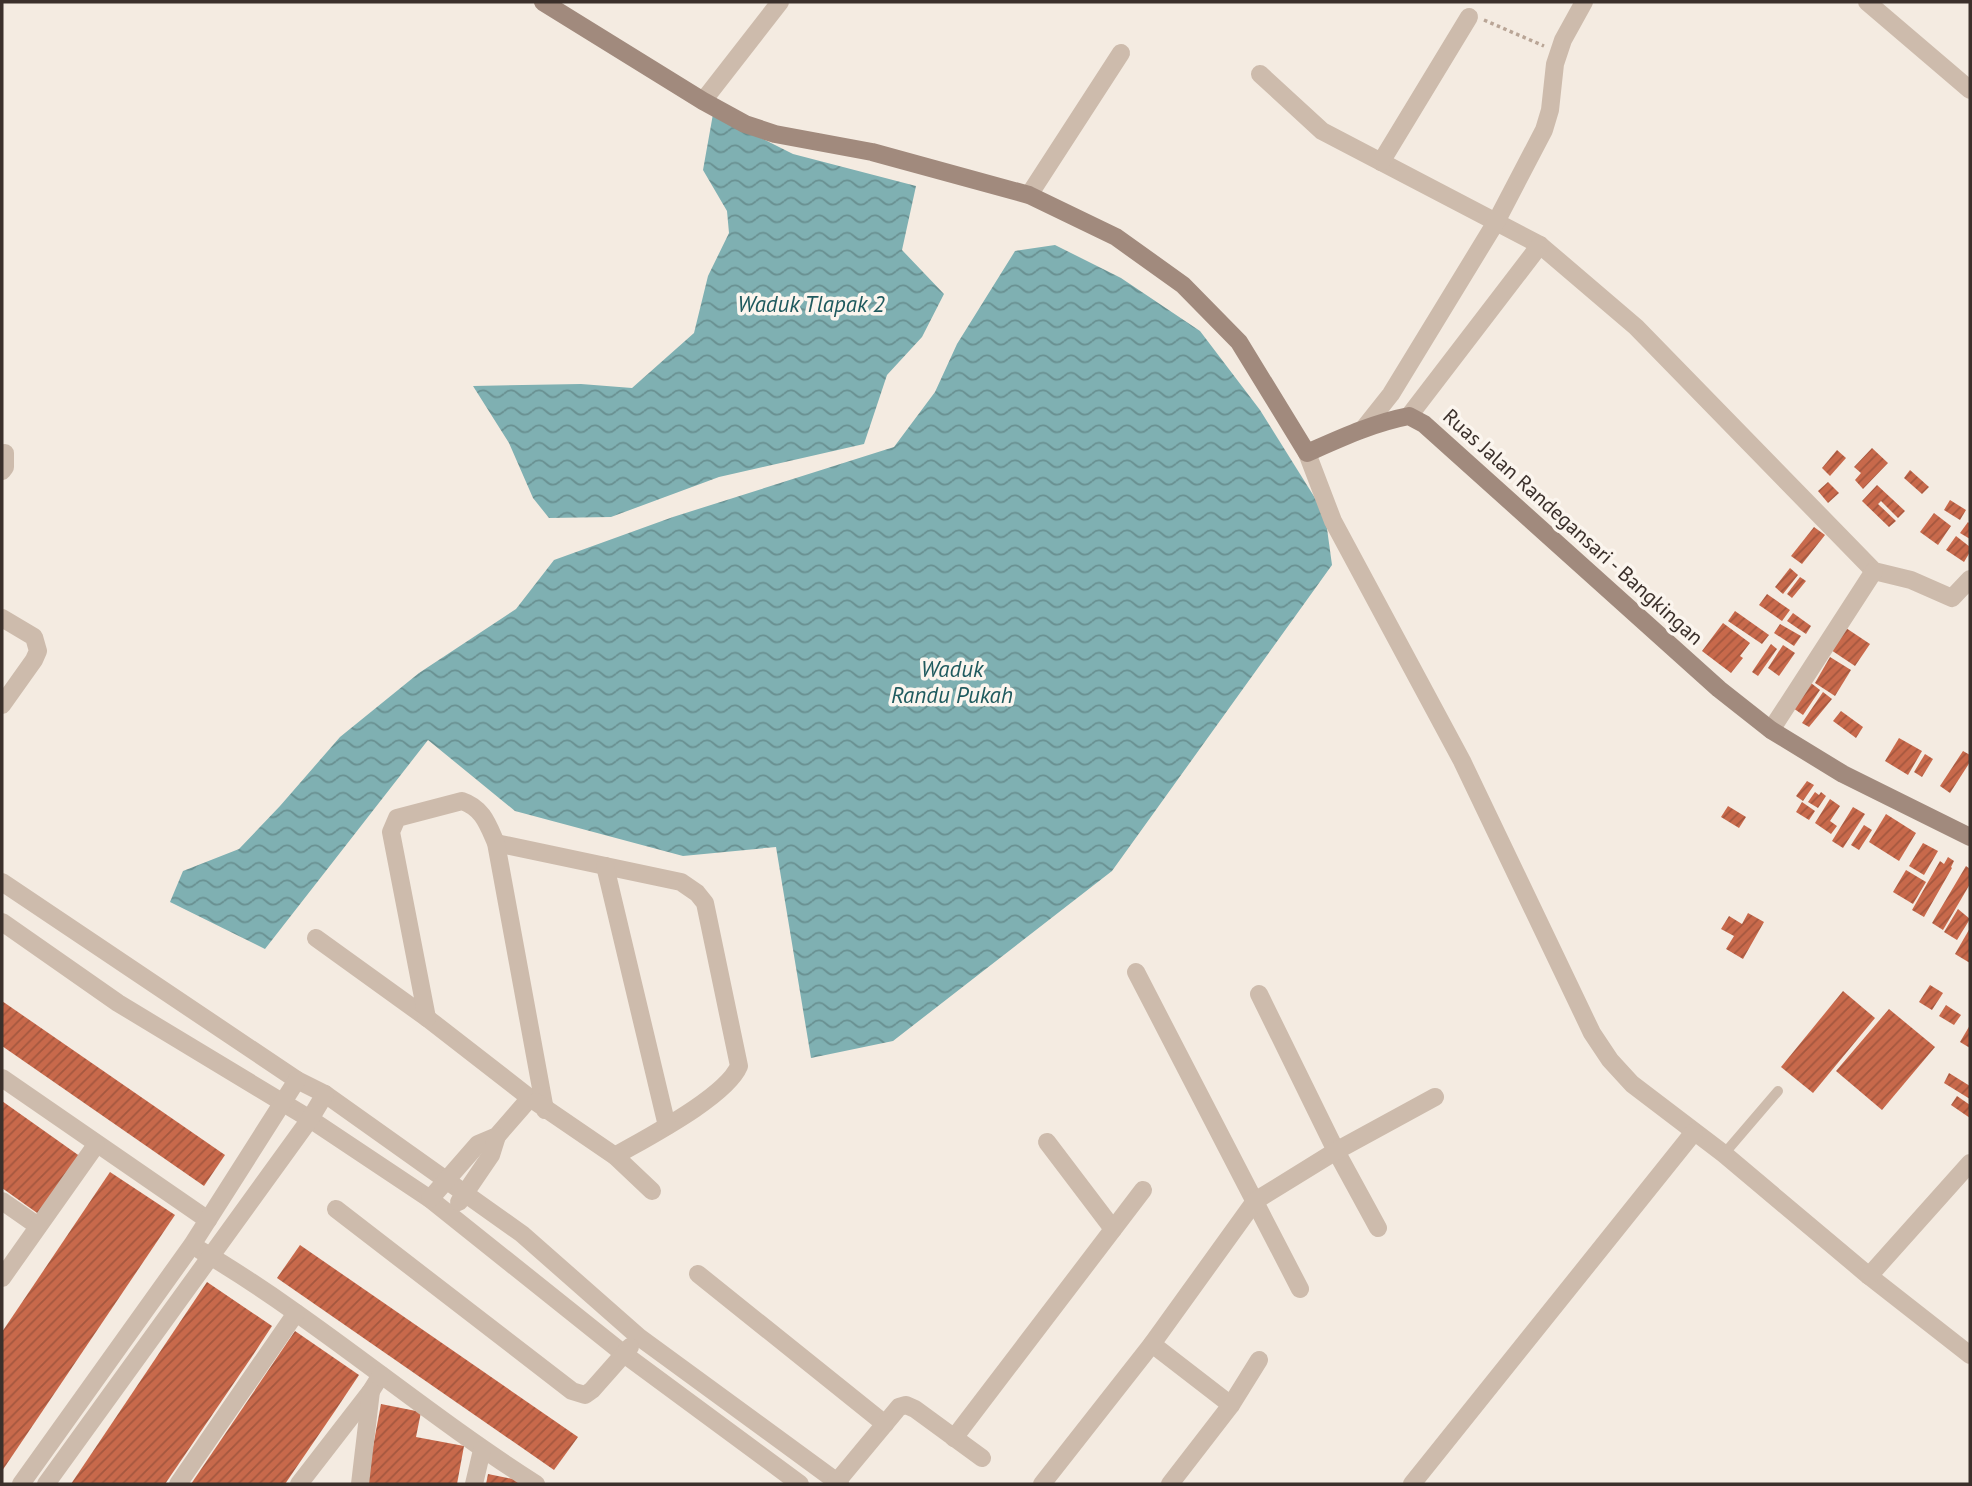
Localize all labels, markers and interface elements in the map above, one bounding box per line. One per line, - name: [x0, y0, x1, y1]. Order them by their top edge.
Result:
- water label: Waduk Tlapak 2: [737, 289, 885, 318]
- street label: Ruas Jalan Randegansari - Bangkingan: [1438, 403, 1709, 651]
- water label: Waduk Randu Pukah: [891, 654, 1013, 709]

